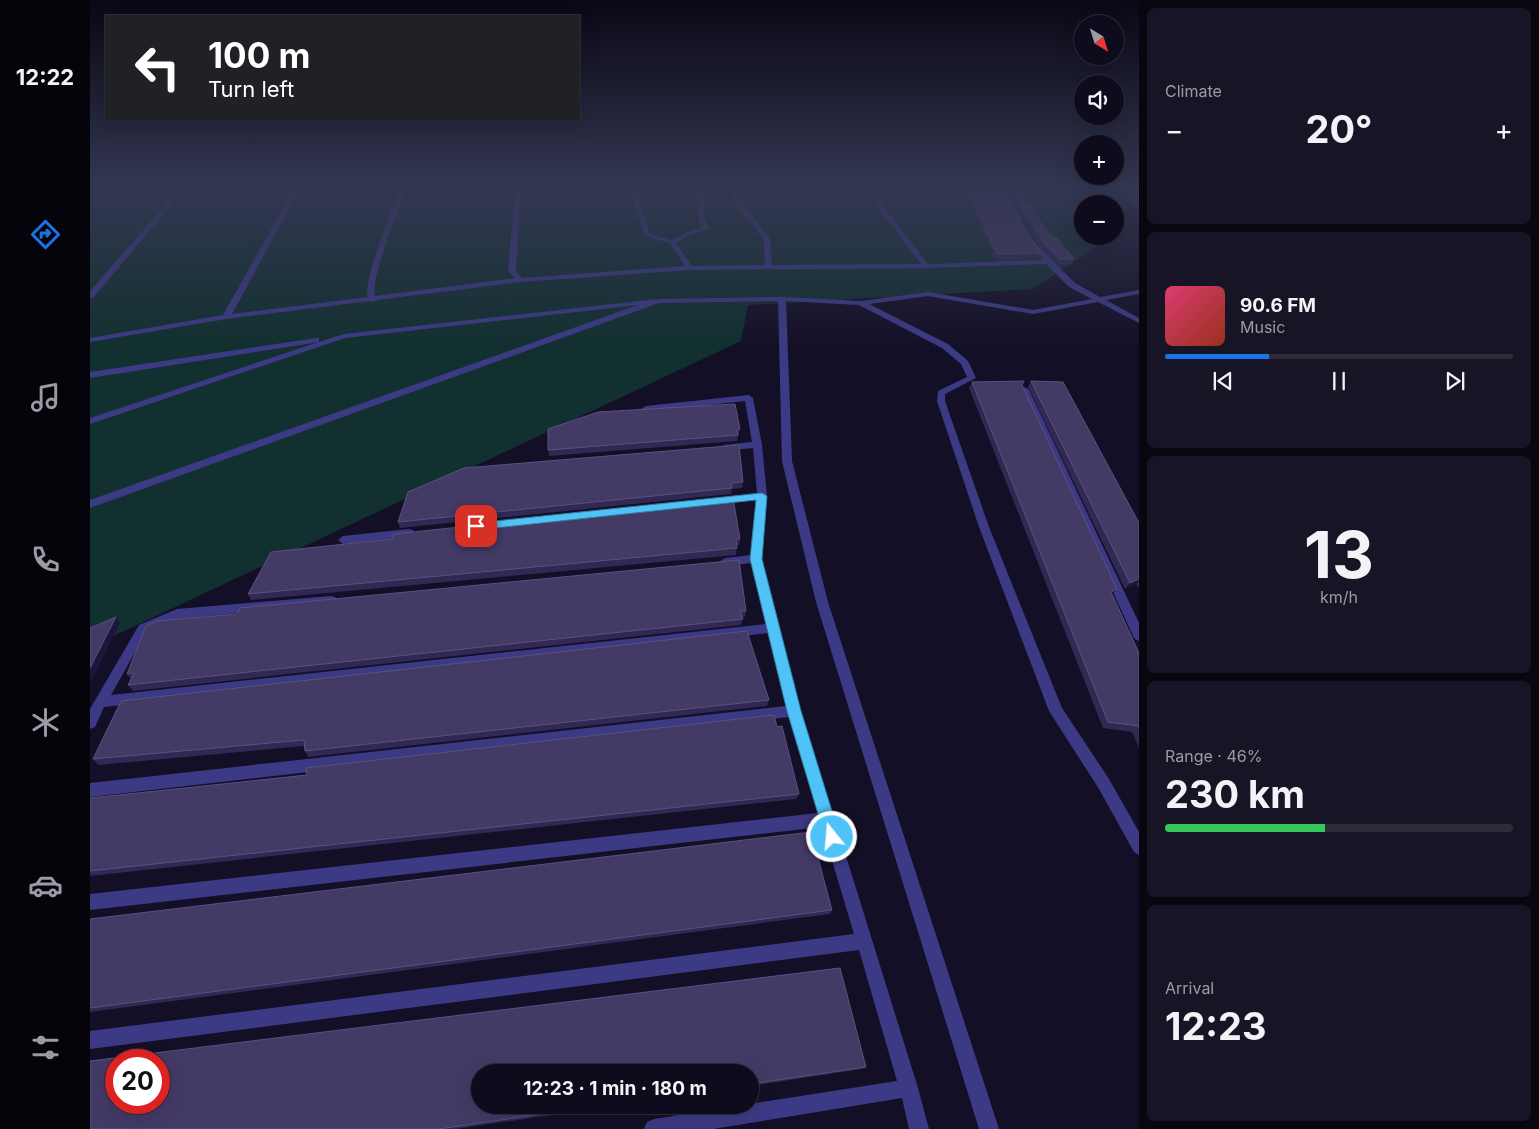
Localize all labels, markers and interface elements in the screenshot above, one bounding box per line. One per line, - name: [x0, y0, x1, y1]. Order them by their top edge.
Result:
- north arrow: [1074, 15, 1124, 65]
- map controls: [1074, 15, 1124, 245]
- text: 100 m: [208, 34, 311, 76]
- icon: left: [125, 35, 190, 100]
- text: 12:22: [16, 64, 74, 90]
- button: sound: [1074, 75, 1124, 125]
- text: Turn left: [208, 76, 294, 102]
- text: Climate: [1165, 81, 1222, 101]
- text: 20°: [1305, 106, 1373, 152]
- text: −: [1165, 113, 1184, 147]
- text: +: [1494, 113, 1513, 147]
- button: +: [1074, 135, 1124, 185]
- button: −: [1074, 195, 1124, 245]
- icon: directions: [28, 217, 63, 252]
- text: 90.6 FM: [1240, 294, 1316, 317]
- text: Music: [1240, 317, 1285, 337]
- icon: previous: [1209, 367, 1237, 395]
- icon: pause: [1325, 367, 1353, 395]
- icon: next: [1441, 367, 1469, 395]
- icon: music: [28, 380, 63, 415]
- pin: [455, 505, 497, 547]
- icon: arrive: [462, 512, 490, 540]
- text: 13: [1304, 515, 1374, 594]
- icon: phone: [28, 542, 63, 577]
- text: km/h: [1320, 587, 1358, 607]
- icon: climate: [28, 705, 63, 740]
- text: Range · 46%: [1165, 746, 1262, 766]
- text: 230 km: [1165, 771, 1305, 817]
- position arrow: [805, 810, 857, 862]
- icon: car: [28, 868, 63, 903]
- text: Arrival: [1165, 978, 1214, 998]
- text: 12:23: [1165, 1003, 1266, 1049]
- icon: filters: [28, 1030, 63, 1065]
- speed limit sign: 20: [105, 1049, 170, 1114]
- text: 12:23 · 1 min · 180 m: [523, 1077, 707, 1100]

